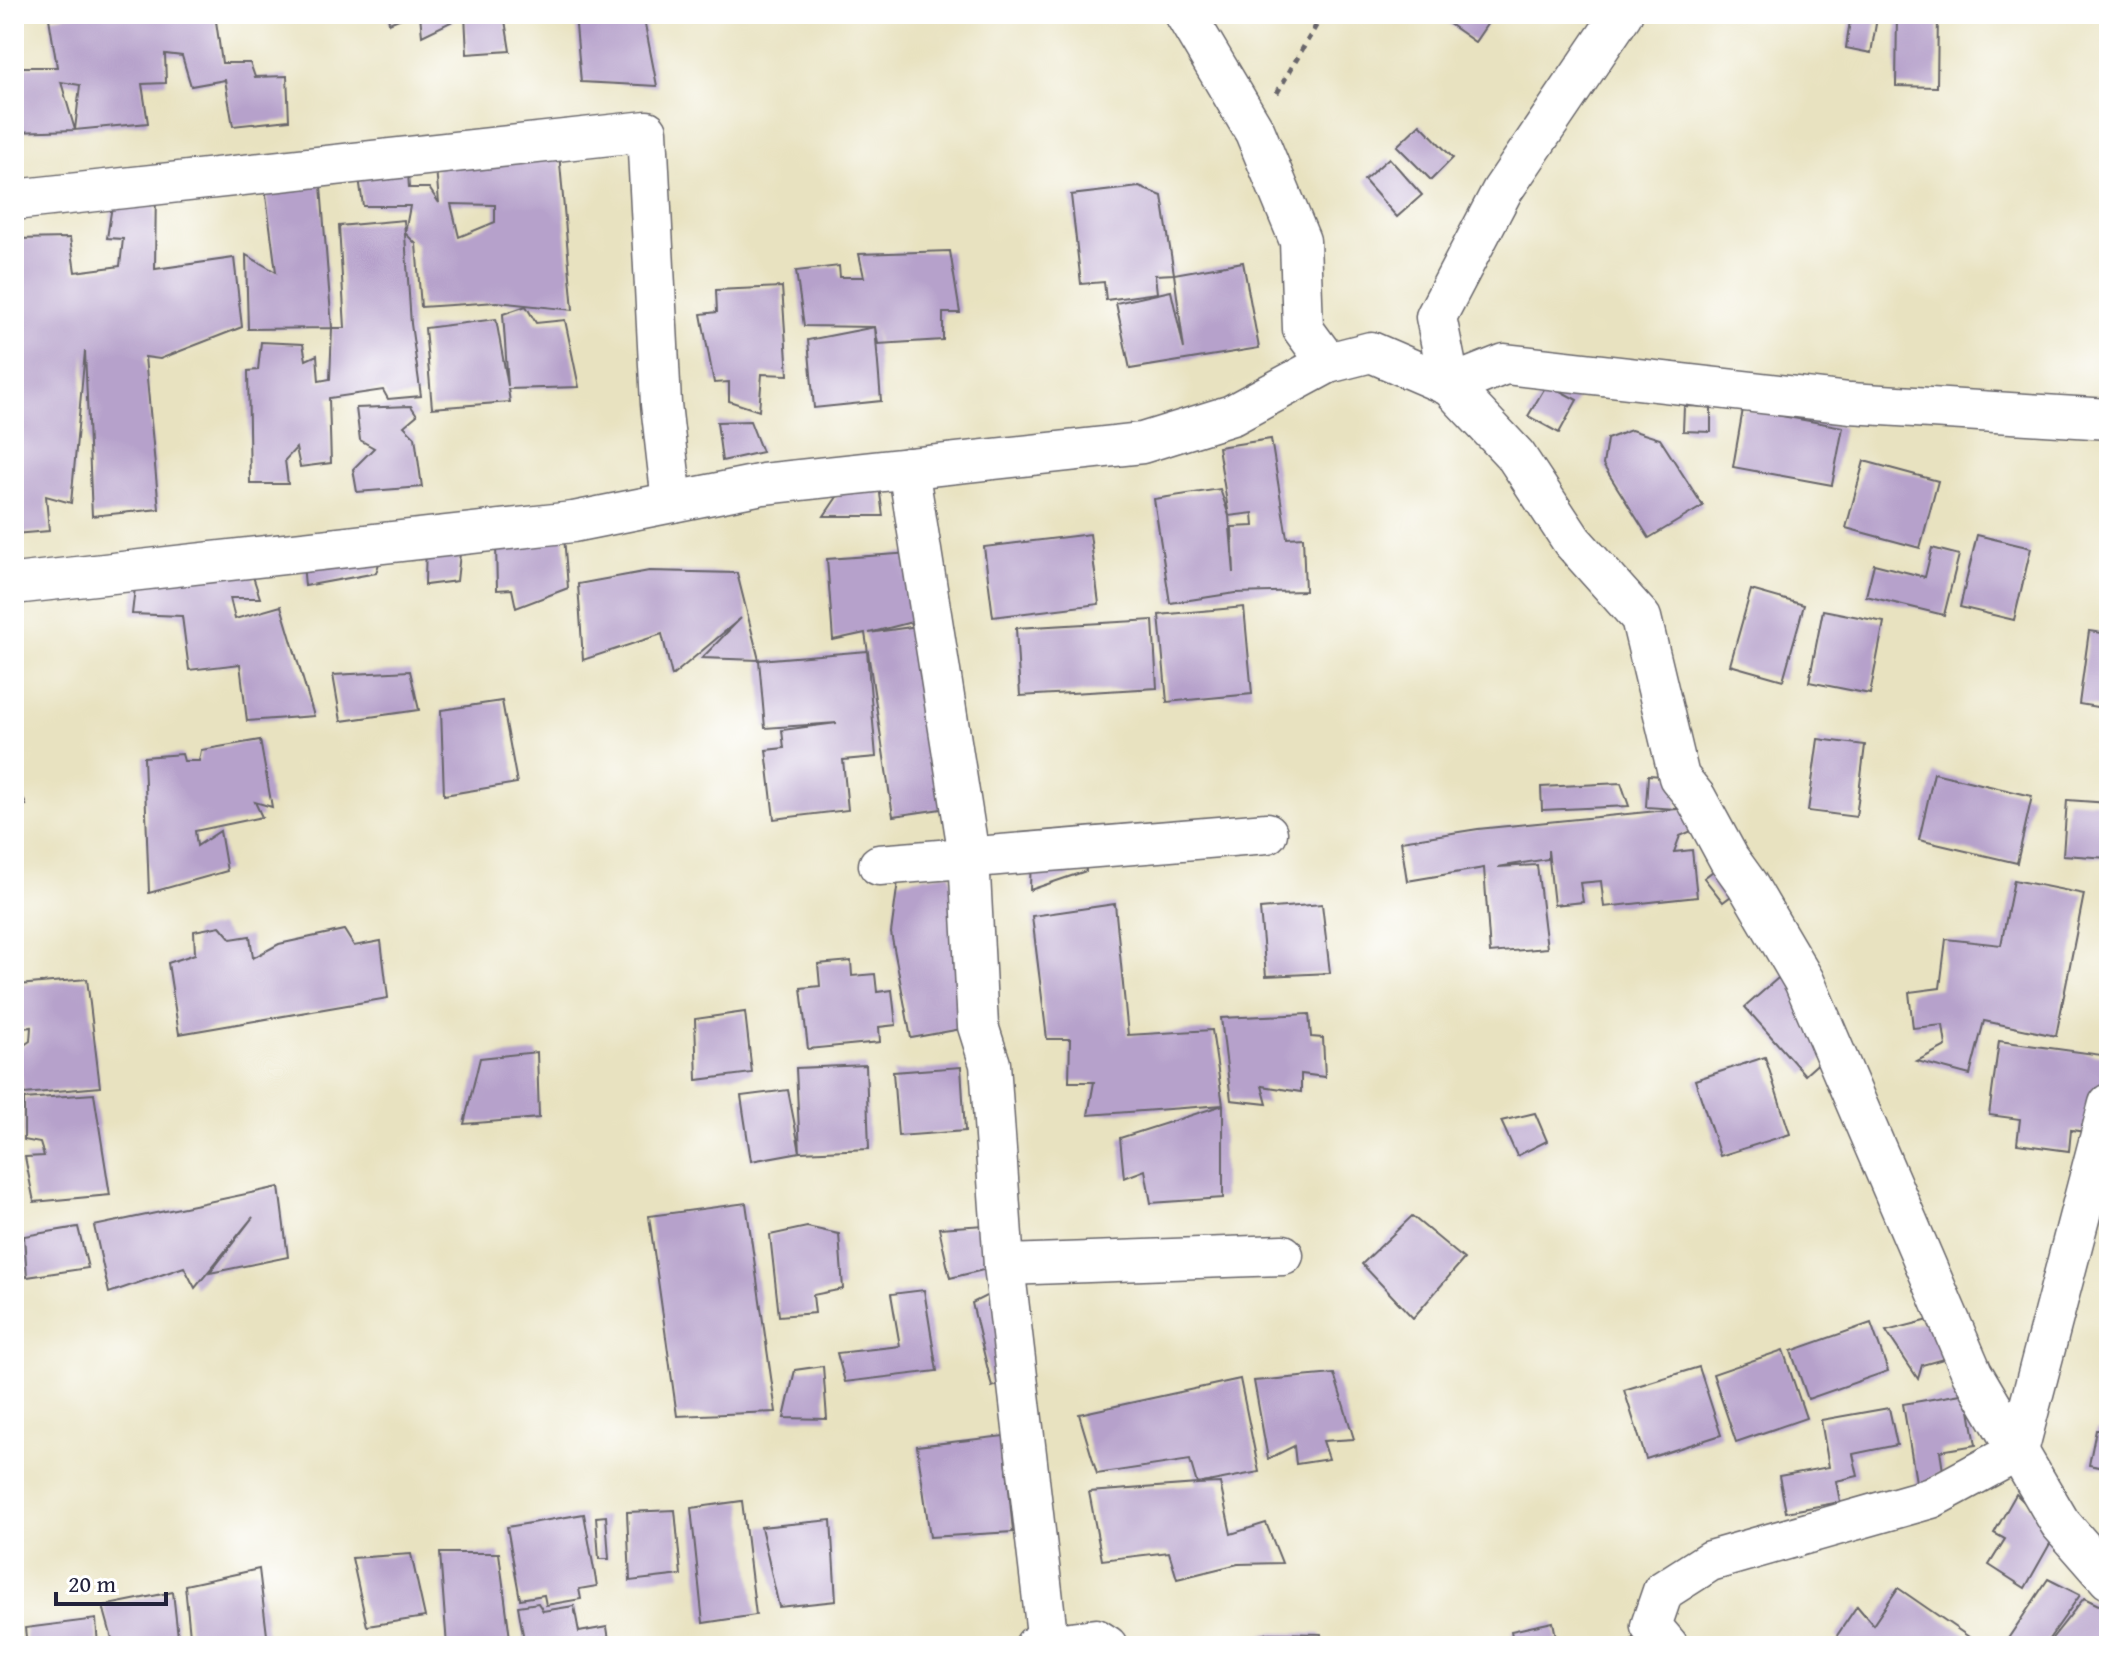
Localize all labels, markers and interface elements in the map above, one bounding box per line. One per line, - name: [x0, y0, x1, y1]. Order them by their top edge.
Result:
- scale bar: [56, 1556, 166, 1606]
- text: 20 m: [68, 1566, 116, 1601]

